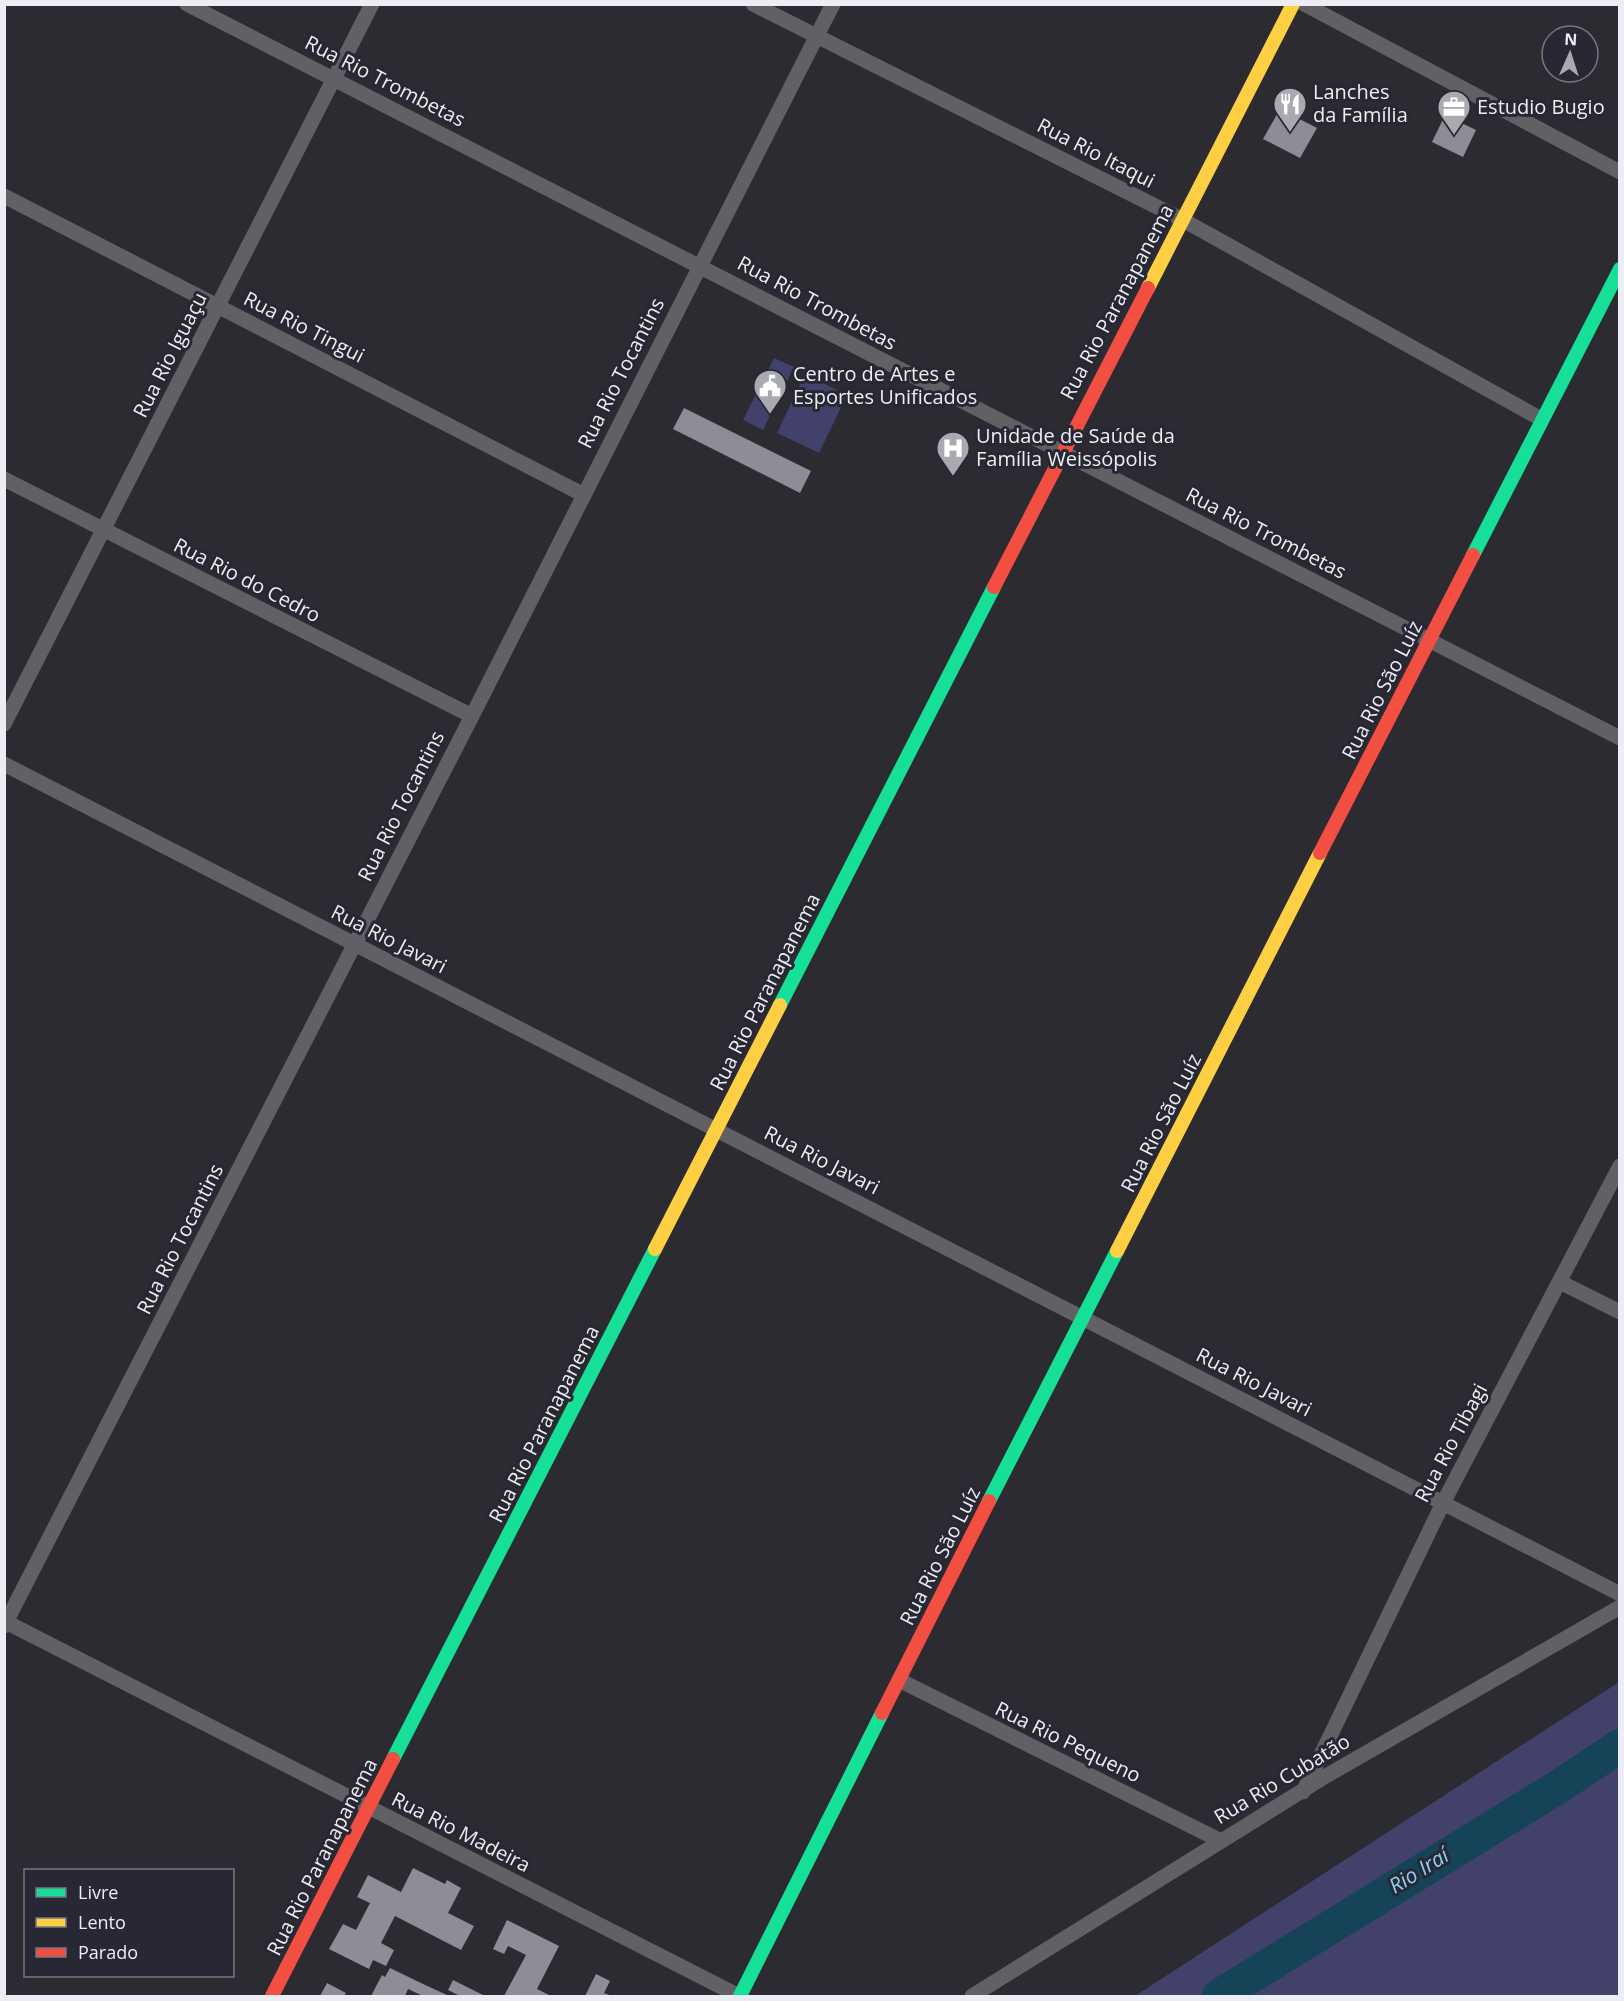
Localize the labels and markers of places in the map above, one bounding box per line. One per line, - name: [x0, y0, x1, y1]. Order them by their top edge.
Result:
- place label: Lanches da Família: [1313, 78, 1408, 128]
- restaurant icon: Lanches da Família: [1272, 86, 1308, 133]
- office icon: Estudio Bugio: [1436, 89, 1472, 136]
- place label: Estudio Bugio: [1477, 93, 1605, 120]
- place label: Centro de Artes e Esportes Unificados: [793, 360, 977, 410]
- public building icon: Centro de Artes e Esportes Unificados: [752, 368, 788, 415]
- place label: Unidade de Saúde da Família Weissópolis: [976, 422, 1175, 472]
- hospital icon: Unidade de Saúde da Família Weissópolis: [935, 430, 971, 477]

